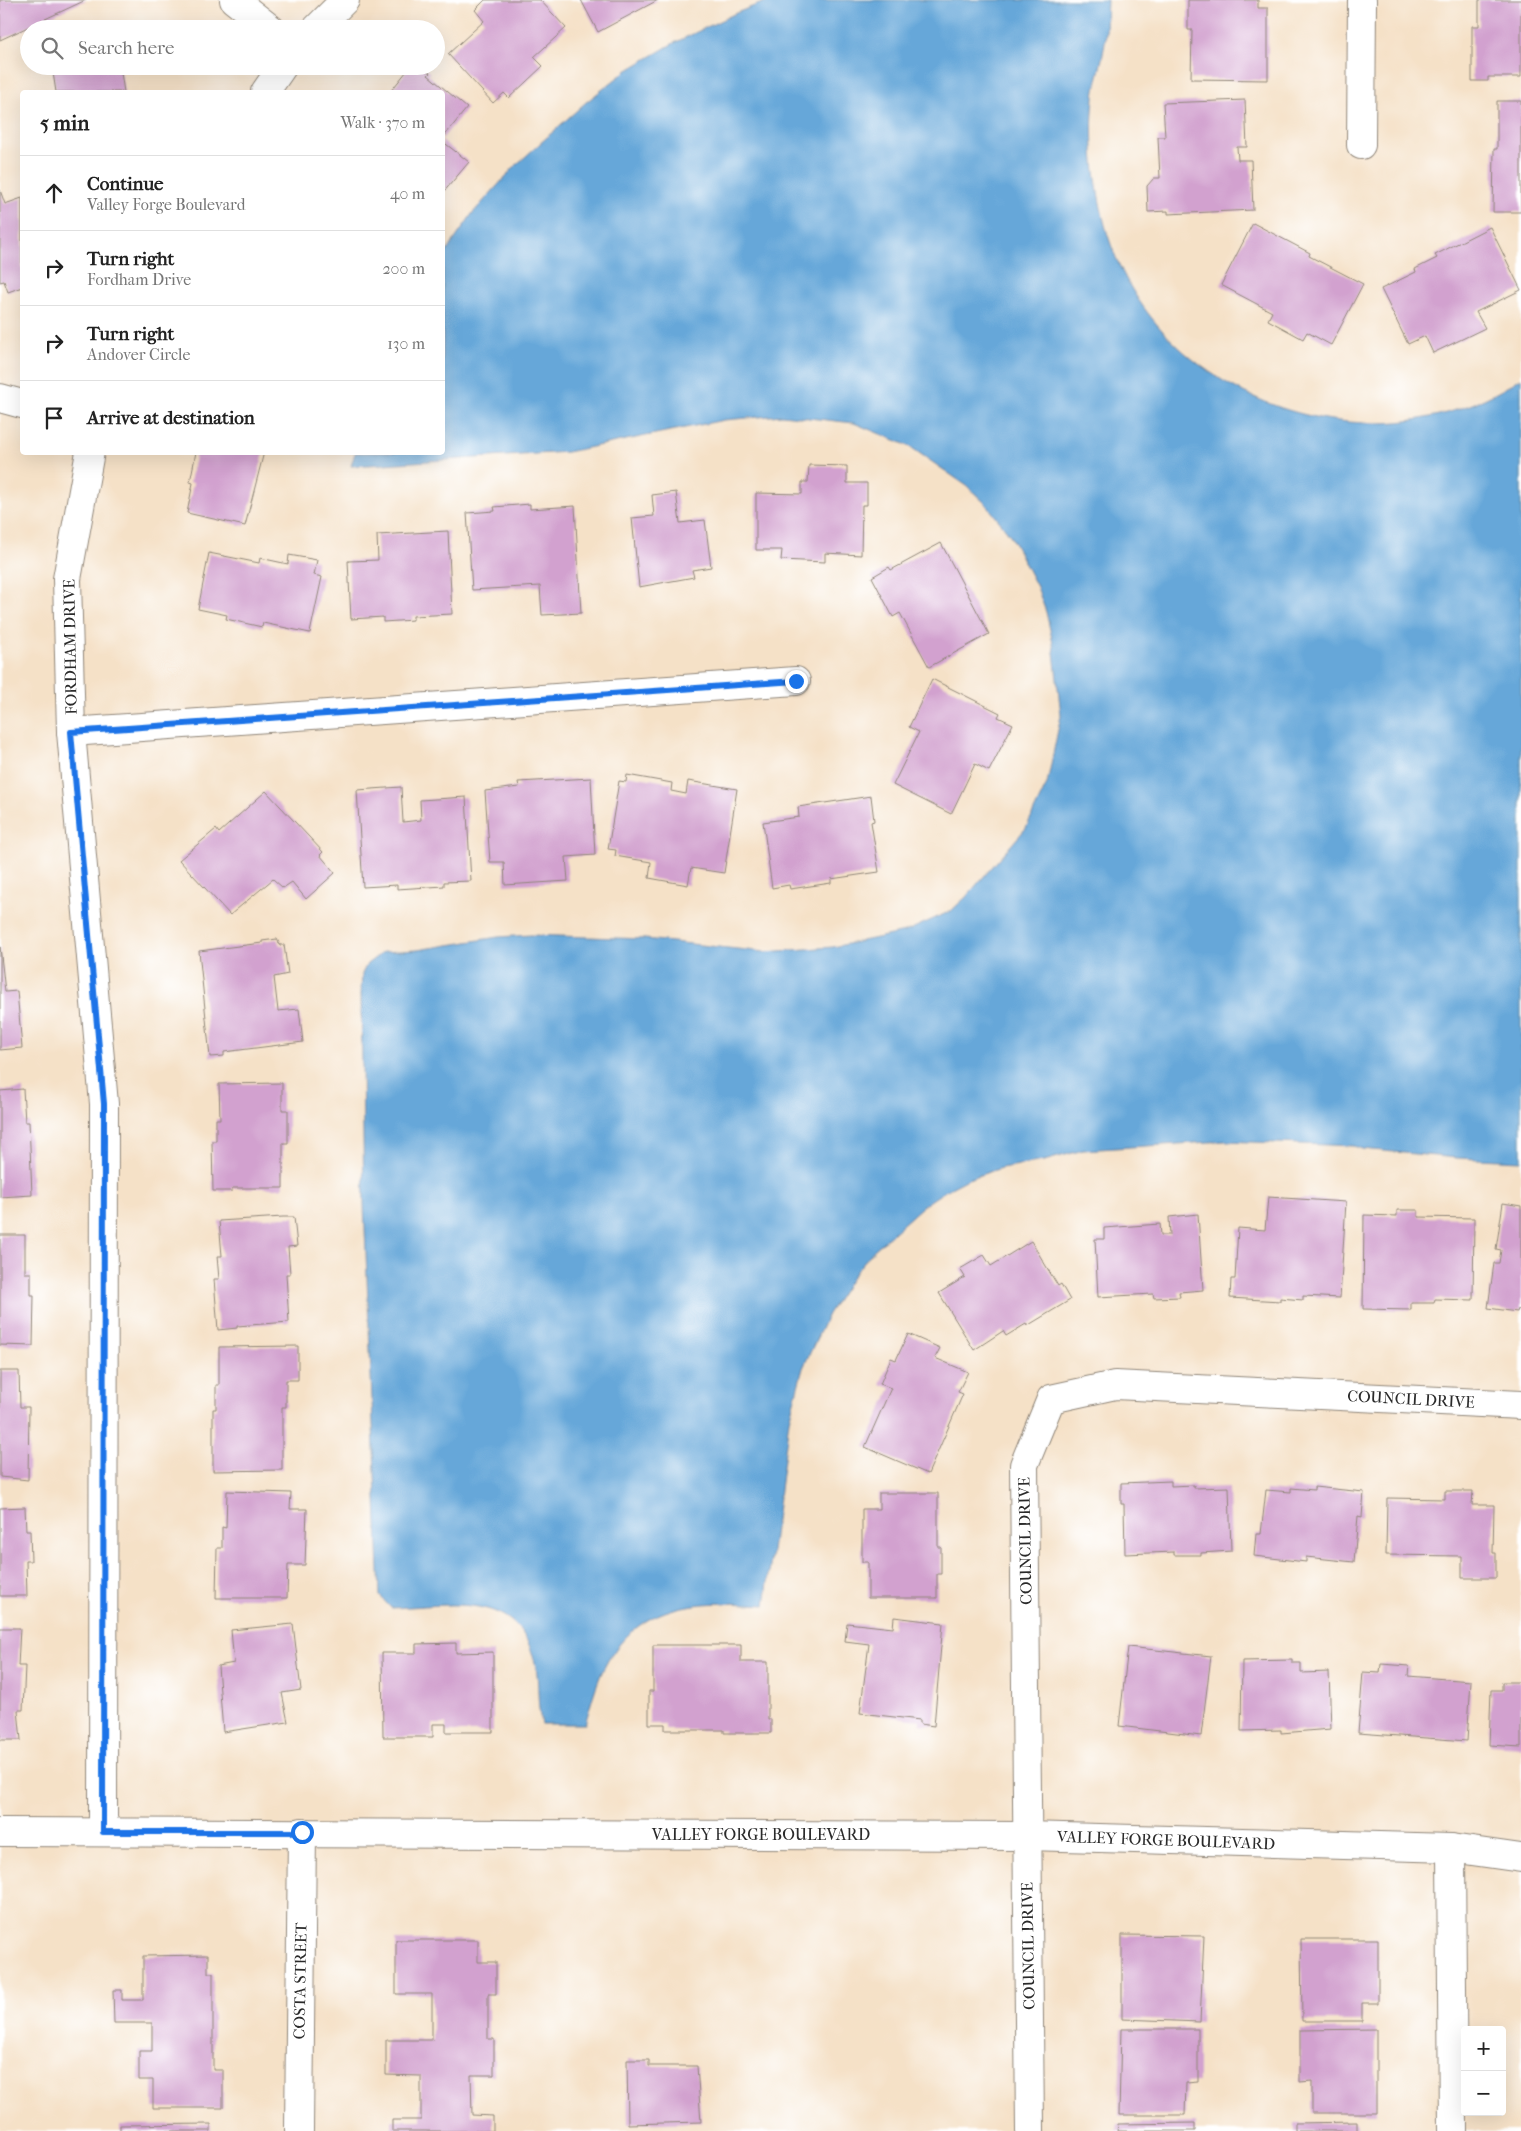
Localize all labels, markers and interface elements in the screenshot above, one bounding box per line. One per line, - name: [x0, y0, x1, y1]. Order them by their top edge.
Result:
- search box: [20, 20, 445, 75]
- icon: search: [38, 34, 66, 62]
- text: Search here: [78, 37, 174, 59]
- text: 5 min: [40, 111, 89, 135]
- text: Walk · 370 m: [340, 113, 425, 132]
- text: Continue: [87, 173, 163, 195]
- icon: ahead: [40, 179, 68, 207]
- text: 40 m: [390, 184, 425, 203]
- text: Valley Forge Boulevard: [87, 195, 245, 214]
- text: Turn right: [87, 248, 174, 270]
- icon: right: [40, 254, 68, 282]
- text: 200 m: [382, 259, 425, 278]
- text: Fordham Drive: [87, 270, 191, 289]
- text: Turn right: [87, 323, 174, 345]
- icon: right: [40, 329, 68, 357]
- text: 130 m: [387, 334, 425, 353]
- text: Andover Circle: [87, 345, 190, 364]
- icon: arrive: [40, 404, 68, 432]
- text: Arrive at destination: [87, 407, 255, 429]
- street label: FORDHAM DRIVE: [59, 579, 81, 715]
- route end: [785, 670, 808, 693]
- street label: COUNCIL DRIVE: [1347, 1386, 1476, 1412]
- street label: COUNCIL DRIVE: [1014, 1477, 1036, 1605]
- route start: [291, 1821, 314, 1844]
- street label: VALLEY FORGE BOULEVARD: [651, 1825, 870, 1844]
- street label: VALLEY FORGE BOULEVARD: [1056, 1827, 1275, 1853]
- street label: COUNCIL DRIVE: [1017, 1882, 1039, 2010]
- street label: COSTA STREET: [289, 1922, 311, 2040]
- map controls: [1461, 2026, 1506, 2116]
- button: +: [1461, 2026, 1506, 2071]
- button: −: [1461, 2071, 1506, 2116]

